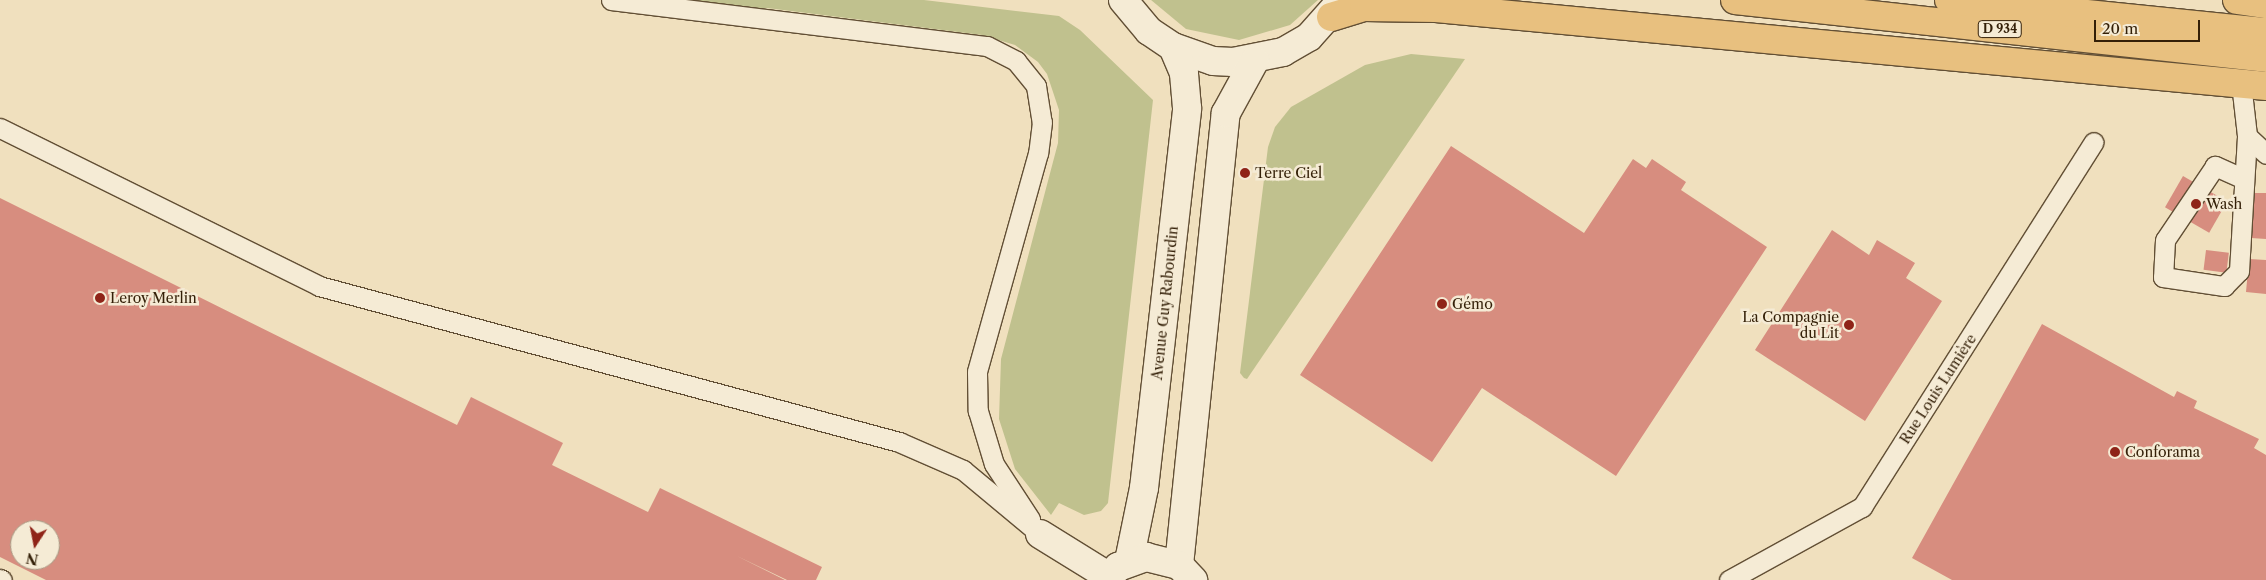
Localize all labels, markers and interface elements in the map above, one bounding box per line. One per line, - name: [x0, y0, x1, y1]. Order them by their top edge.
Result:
- scale bar: [2096, 10, 2202, 42]
- text: 20 m: [2102, 19, 2138, 38]
- road number: D 934: [1978, 20, 2022, 38]
- place label: Terre Ciel: [1255, 165, 1322, 181]
- marker: Terre Ciel: [1239, 167, 1251, 179]
- place label: Wash: [2206, 196, 2242, 212]
- marker: Wash: [2190, 198, 2202, 210]
- street label: Avenue Guy Rabourdin: [1149, 225, 1181, 381]
- place label: Leroy Merlin: [110, 290, 197, 306]
- marker: Leroy Merlin: [94, 292, 106, 304]
- place label: Gémo: [1452, 296, 1493, 312]
- marker: Gémo: [1436, 298, 1448, 310]
- place label: La Compagnie du Lit: [1742, 309, 1839, 342]
- marker: La Compagnie du Lit: [1843, 319, 1855, 331]
- street label: Rue Louis Lumière: [1896, 331, 1980, 447]
- place label: Conforama: [2125, 444, 2200, 460]
- marker: Conforama: [2109, 446, 2121, 458]
- north arrow: [10, 520, 60, 570]
- text: N: [25, 549, 40, 569]

